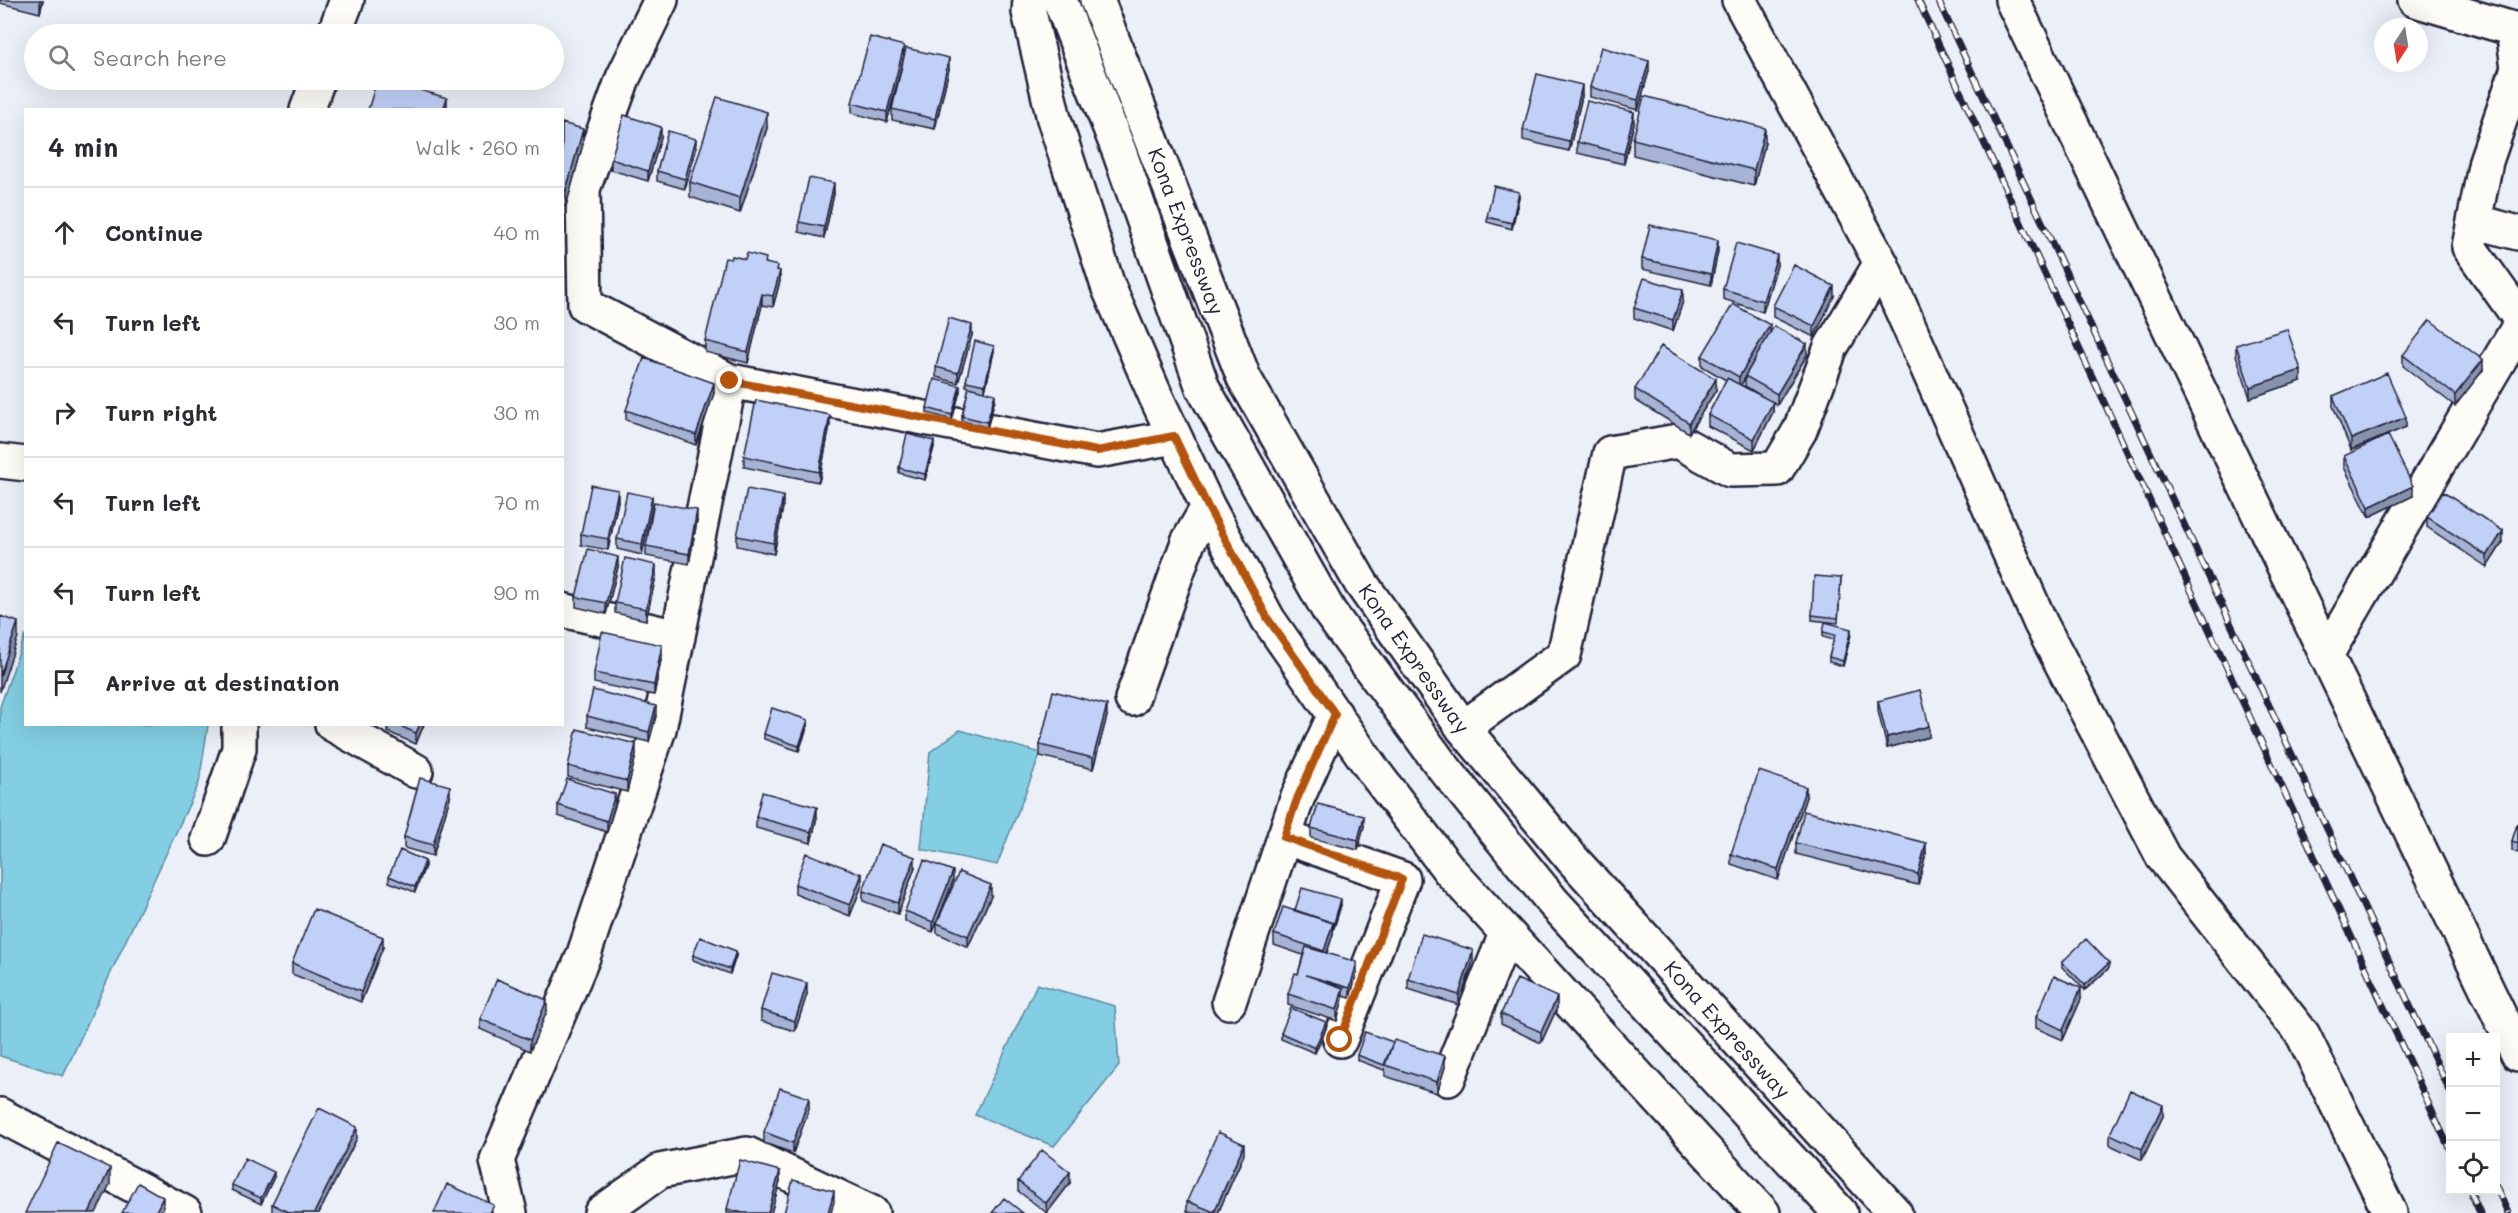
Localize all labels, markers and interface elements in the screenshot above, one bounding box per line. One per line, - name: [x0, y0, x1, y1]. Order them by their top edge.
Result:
- north arrow: [2374, 18, 2428, 72]
- search box: [24, 24, 564, 90]
- icon: search: [45, 41, 78, 74]
- text: Search here: [93, 43, 227, 72]
- text: 4 min: [48, 130, 118, 164]
- text: Walk · 260 m: [415, 134, 540, 160]
- street label: Kona Expressway: [1143, 144, 1231, 318]
- icon: ahead: [48, 216, 81, 249]
- text: Continue: [105, 218, 203, 247]
- text: 40 m: [494, 219, 540, 245]
- icon: left: [48, 306, 81, 339]
- text: Turn left: [105, 308, 201, 337]
- text: 30 m: [494, 309, 540, 335]
- route end: [716, 367, 742, 393]
- icon: right: [48, 396, 81, 429]
- text: Turn right: [105, 398, 217, 427]
- text: 30 m: [494, 399, 540, 425]
- icon: left: [48, 486, 81, 519]
- text: Turn left: [105, 488, 201, 517]
- text: 70 m: [494, 489, 540, 515]
- icon: left: [48, 576, 81, 609]
- text: Turn left: [105, 578, 201, 607]
- street label: Kona Expressway: [1353, 578, 1477, 738]
- text: 90 m: [494, 579, 540, 605]
- icon: arrive: [48, 666, 81, 699]
- text: Arrive at destination: [105, 668, 340, 697]
- street label: Kona Expressway: [1659, 954, 1797, 1104]
- route start: [1326, 1026, 1352, 1052]
- map controls: [2446, 1033, 2500, 1195]
- button: +: [2446, 1033, 2500, 1087]
- button: −: [2446, 1087, 2500, 1141]
- button: locate: [2446, 1141, 2500, 1195]

